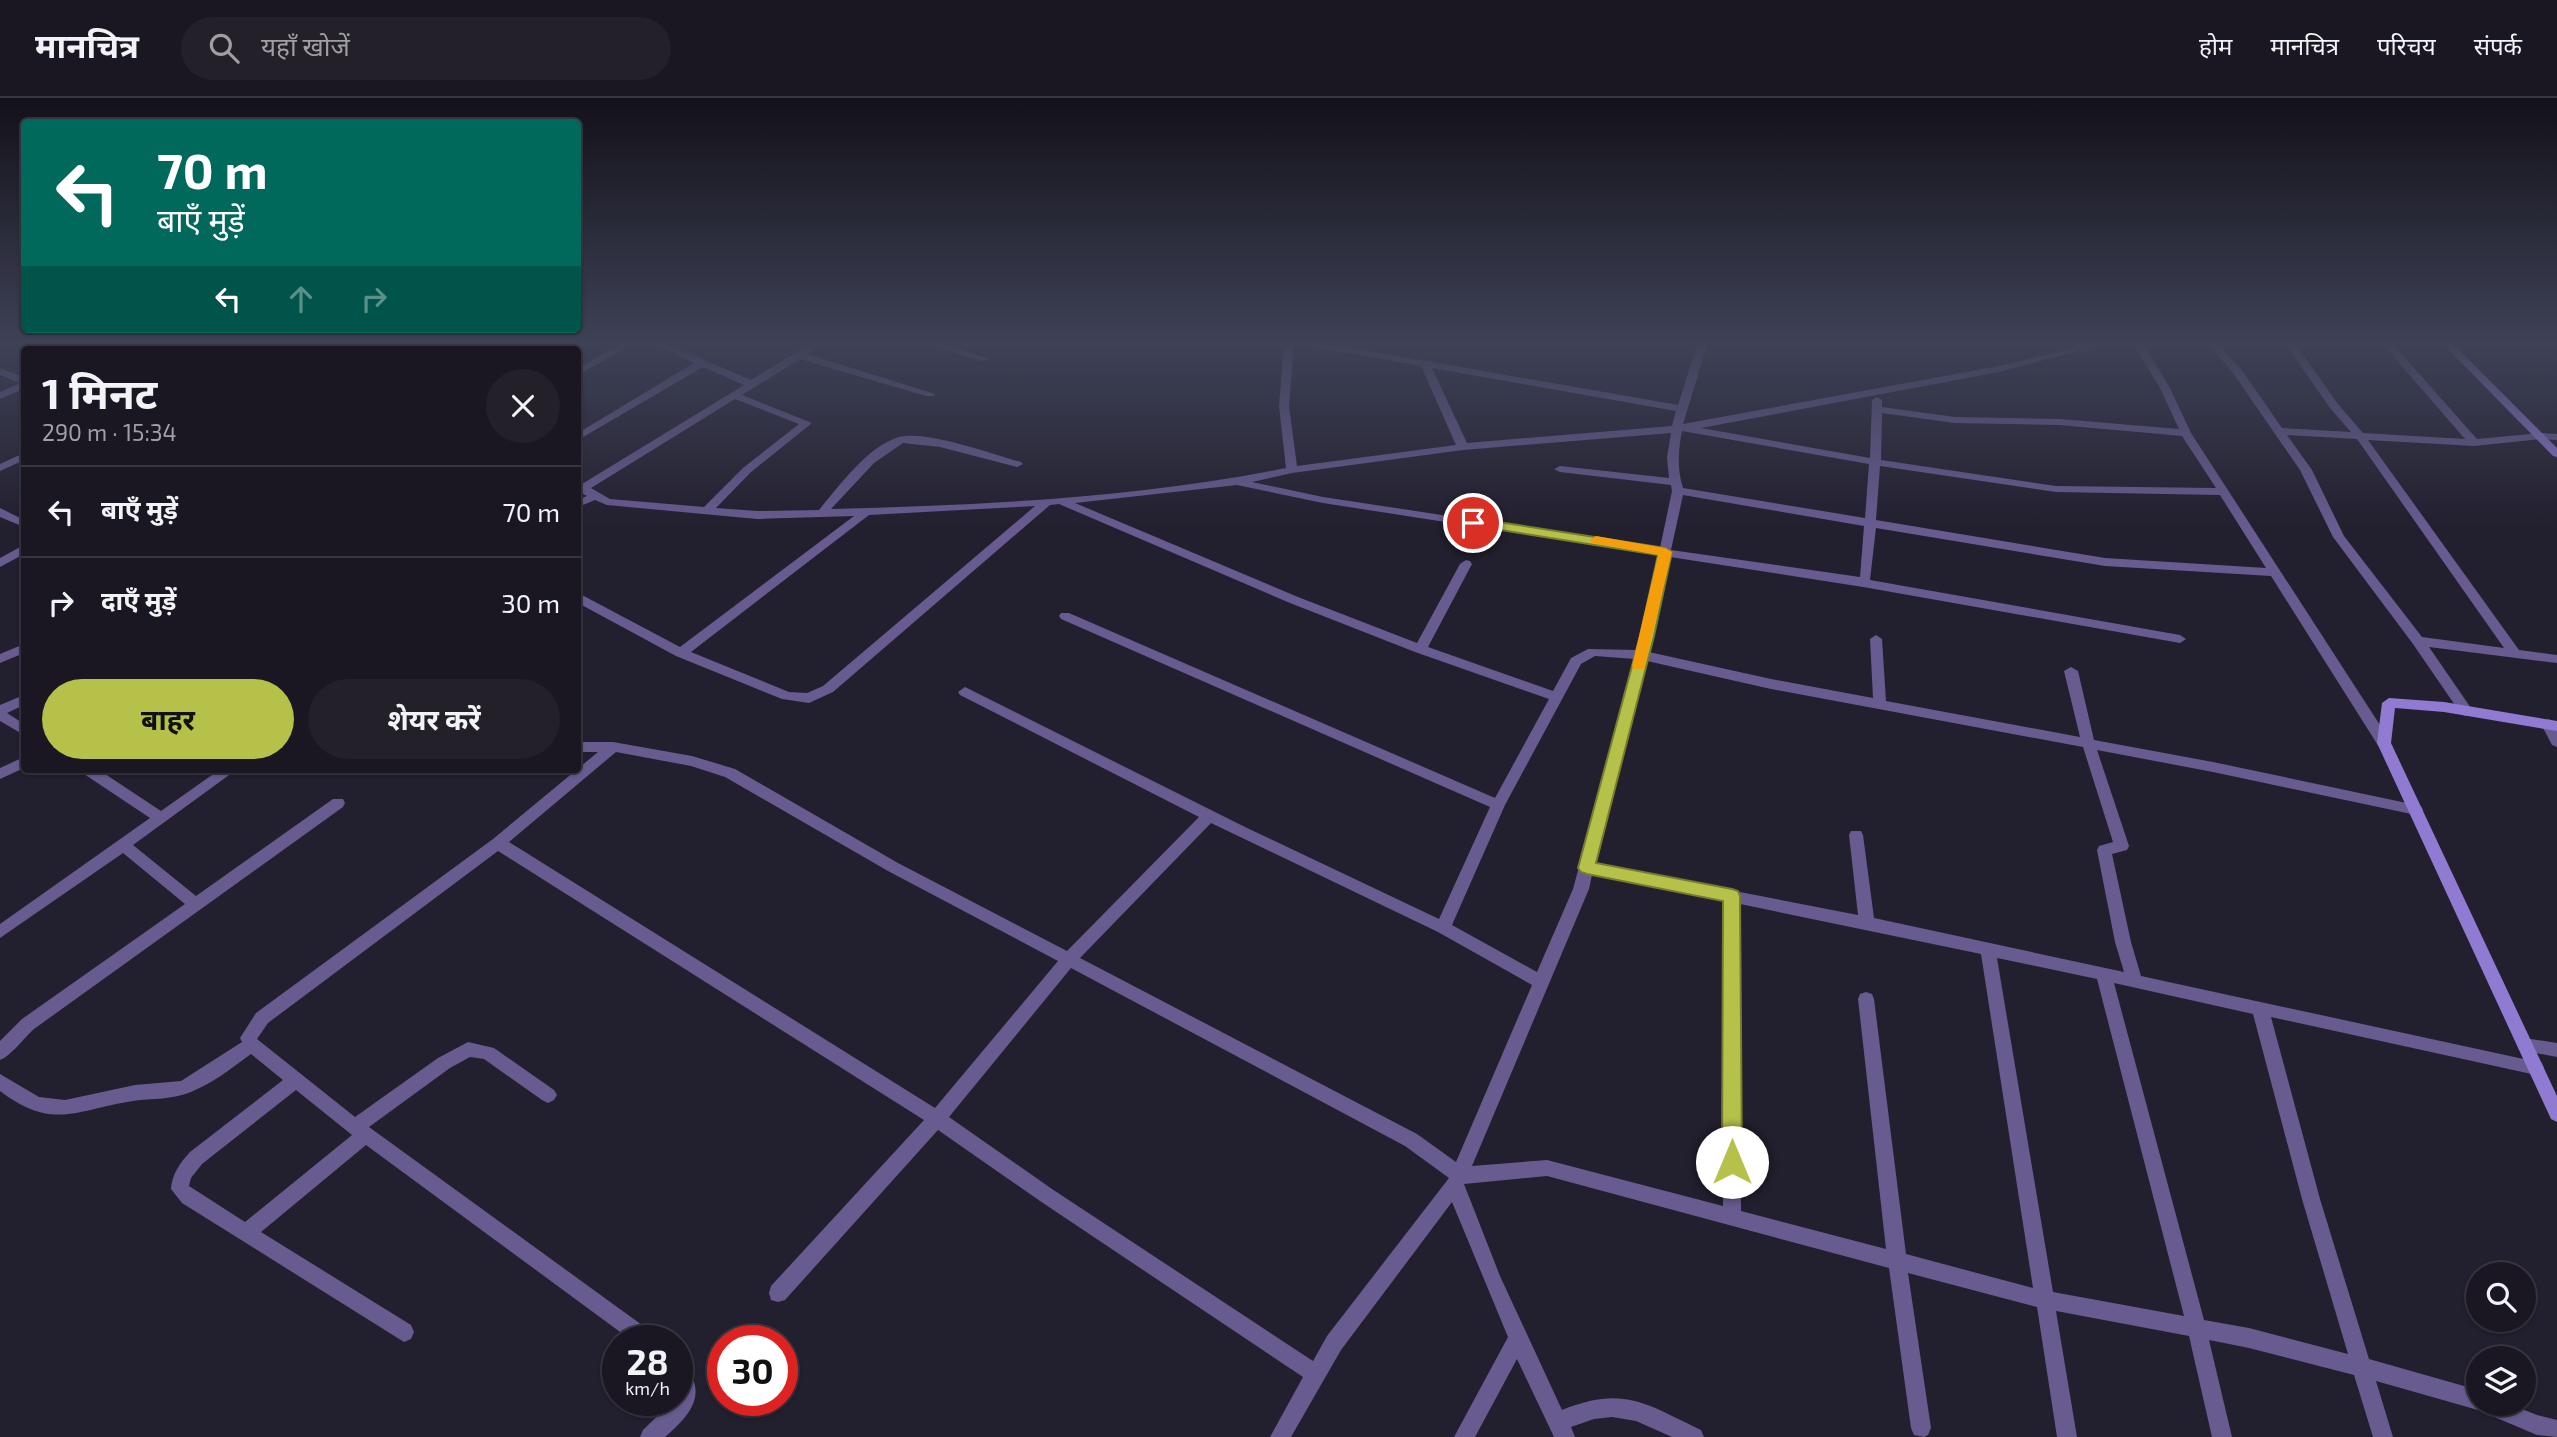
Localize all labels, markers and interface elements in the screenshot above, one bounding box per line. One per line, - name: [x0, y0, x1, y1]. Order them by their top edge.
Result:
- search box: [181, 17, 671, 80]
- text: मानचित्र: [35, 25, 139, 65]
- icon: search: [205, 29, 243, 67]
- text: यहाँ खोजें: [261, 30, 350, 61]
- text: होम: [2199, 31, 2232, 60]
- text: मानचित्र: [2270, 31, 2339, 60]
- text: परिचय: [2377, 31, 2436, 60]
- text: संपर्क: [2474, 31, 2522, 60]
- text: 70 m: [157, 140, 268, 199]
- icon: left: [42, 147, 133, 238]
- text: बाएँ मुड़ें: [157, 200, 245, 238]
- icon: left: [209, 280, 247, 318]
- icon: ahead: [282, 280, 320, 318]
- icon: right: [355, 280, 393, 318]
- text: 1 मिनट: [42, 367, 157, 417]
- button: close: [486, 369, 560, 443]
- text: 290 m · 15:34: [42, 418, 177, 446]
- icon: left: [42, 493, 80, 531]
- text: बाएँ मुड़ें: [101, 493, 178, 524]
- pin: [1443, 493, 1503, 553]
- text: 70 m: [502, 496, 560, 527]
- icon: arrive: [1454, 504, 1492, 542]
- icon: right: [42, 584, 80, 622]
- text: दाएँ मुड़ें: [101, 584, 176, 615]
- text: 30 m: [501, 587, 560, 618]
- button: बाहर: [42, 679, 294, 759]
- button: शेयर करें: [308, 679, 560, 759]
- position arrow: [1695, 1125, 1769, 1199]
- map controls: [2466, 1262, 2536, 1416]
- button: search: [2466, 1262, 2536, 1332]
- speed limit sign: 30: [707, 1325, 798, 1416]
- text: 28: [626, 1340, 669, 1382]
- button: layers: [2466, 1346, 2536, 1416]
- text: km/h: [625, 1377, 670, 1399]

